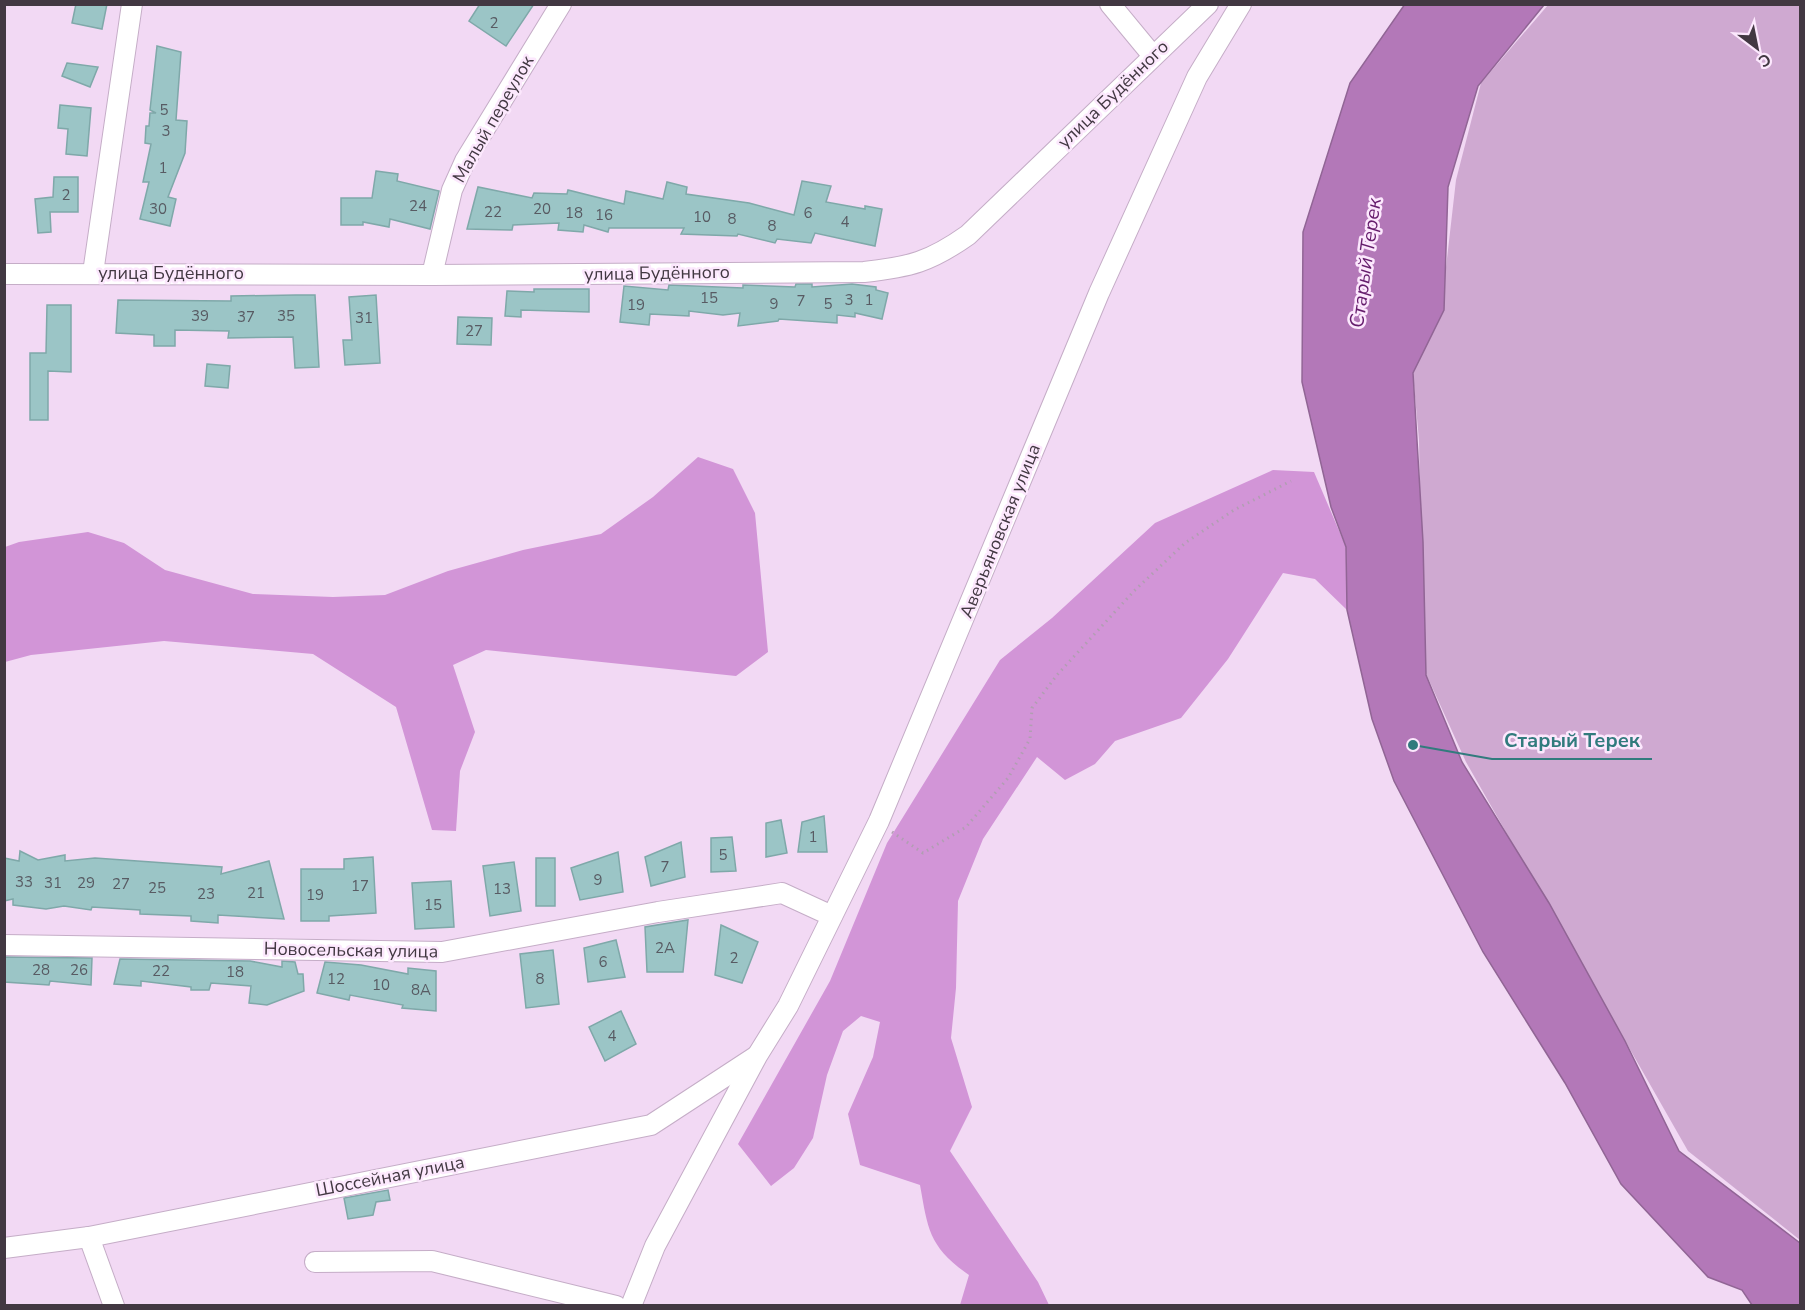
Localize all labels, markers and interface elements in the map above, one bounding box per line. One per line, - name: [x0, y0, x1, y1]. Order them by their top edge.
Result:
- house number: 2: [489, 13, 499, 33]
- north arrow: [1727, 18, 1787, 78]
- street label: улица Будённого: [1052, 35, 1174, 153]
- text: С: [1754, 48, 1775, 72]
- street label: Малый переулок: [447, 51, 539, 187]
- house number: 5: [159, 100, 169, 120]
- house number: 3: [161, 121, 171, 141]
- house number: 1: [158, 158, 168, 178]
- house number: 2: [61, 185, 71, 205]
- house number: 24: [409, 196, 427, 216]
- water label: Старый Терек: [1343, 196, 1388, 330]
- house number: 30: [149, 199, 167, 219]
- house number: 20: [533, 199, 551, 219]
- house number: 22: [484, 202, 502, 222]
- house number: 18: [565, 203, 583, 223]
- house number: 6: [803, 203, 813, 223]
- house number: 16: [595, 205, 613, 225]
- house number: 10: [693, 207, 711, 227]
- house number: 8: [727, 209, 737, 229]
- house number: 4: [840, 212, 850, 232]
- house number: 8: [767, 216, 777, 236]
- street label: улица Будённого: [584, 260, 730, 286]
- street label: улица Будённого: [98, 261, 244, 285]
- house number: 15: [700, 288, 718, 308]
- house number: 3: [844, 290, 854, 310]
- house number: 1: [864, 290, 874, 310]
- house number: 7: [796, 291, 806, 311]
- house number: 9: [769, 294, 779, 314]
- house number: 5: [823, 294, 833, 314]
- house number: 19: [627, 295, 645, 315]
- house number: 39: [191, 306, 209, 326]
- house number: 35: [277, 306, 295, 326]
- house number: 37: [237, 307, 255, 327]
- house number: 31: [355, 308, 373, 328]
- house number: 27: [465, 321, 483, 341]
- street label: Аверьяновская улица: [954, 440, 1046, 622]
- callout: Старый Терек: [1492, 721, 1652, 759]
- text: Старый Терек: [1504, 727, 1641, 754]
- house number: 1: [808, 827, 818, 847]
- house number: 5: [718, 845, 728, 865]
- house number: 7: [660, 857, 670, 877]
- house number: 9: [593, 870, 603, 890]
- house number: 33: [15, 872, 33, 892]
- house number: 31: [44, 873, 62, 893]
- house number: 29: [77, 873, 95, 893]
- house number: 27: [112, 874, 130, 894]
- house number: 17: [351, 876, 369, 896]
- house number: 25: [148, 878, 166, 898]
- house number: 13: [493, 879, 511, 899]
- house number: 21: [247, 883, 265, 903]
- house number: 23: [197, 884, 215, 904]
- house number: 19: [306, 885, 324, 905]
- house number: 15: [424, 895, 442, 915]
- street label: Новосельская улица: [264, 936, 438, 964]
- house number: 2А: [655, 938, 675, 958]
- house number: 2: [729, 948, 739, 968]
- house number: 6: [598, 952, 608, 972]
- house number: 28: [32, 960, 50, 980]
- house number: 26: [70, 960, 88, 980]
- house number: 22: [152, 961, 170, 981]
- house number: 18: [226, 962, 244, 982]
- house number: 12: [327, 969, 345, 989]
- house number: 8: [535, 969, 545, 989]
- house number: 10: [372, 975, 390, 995]
- house number: 8А: [411, 980, 431, 1000]
- house number: 4: [607, 1026, 617, 1046]
- street label: Шоссейная улица: [313, 1150, 467, 1202]

